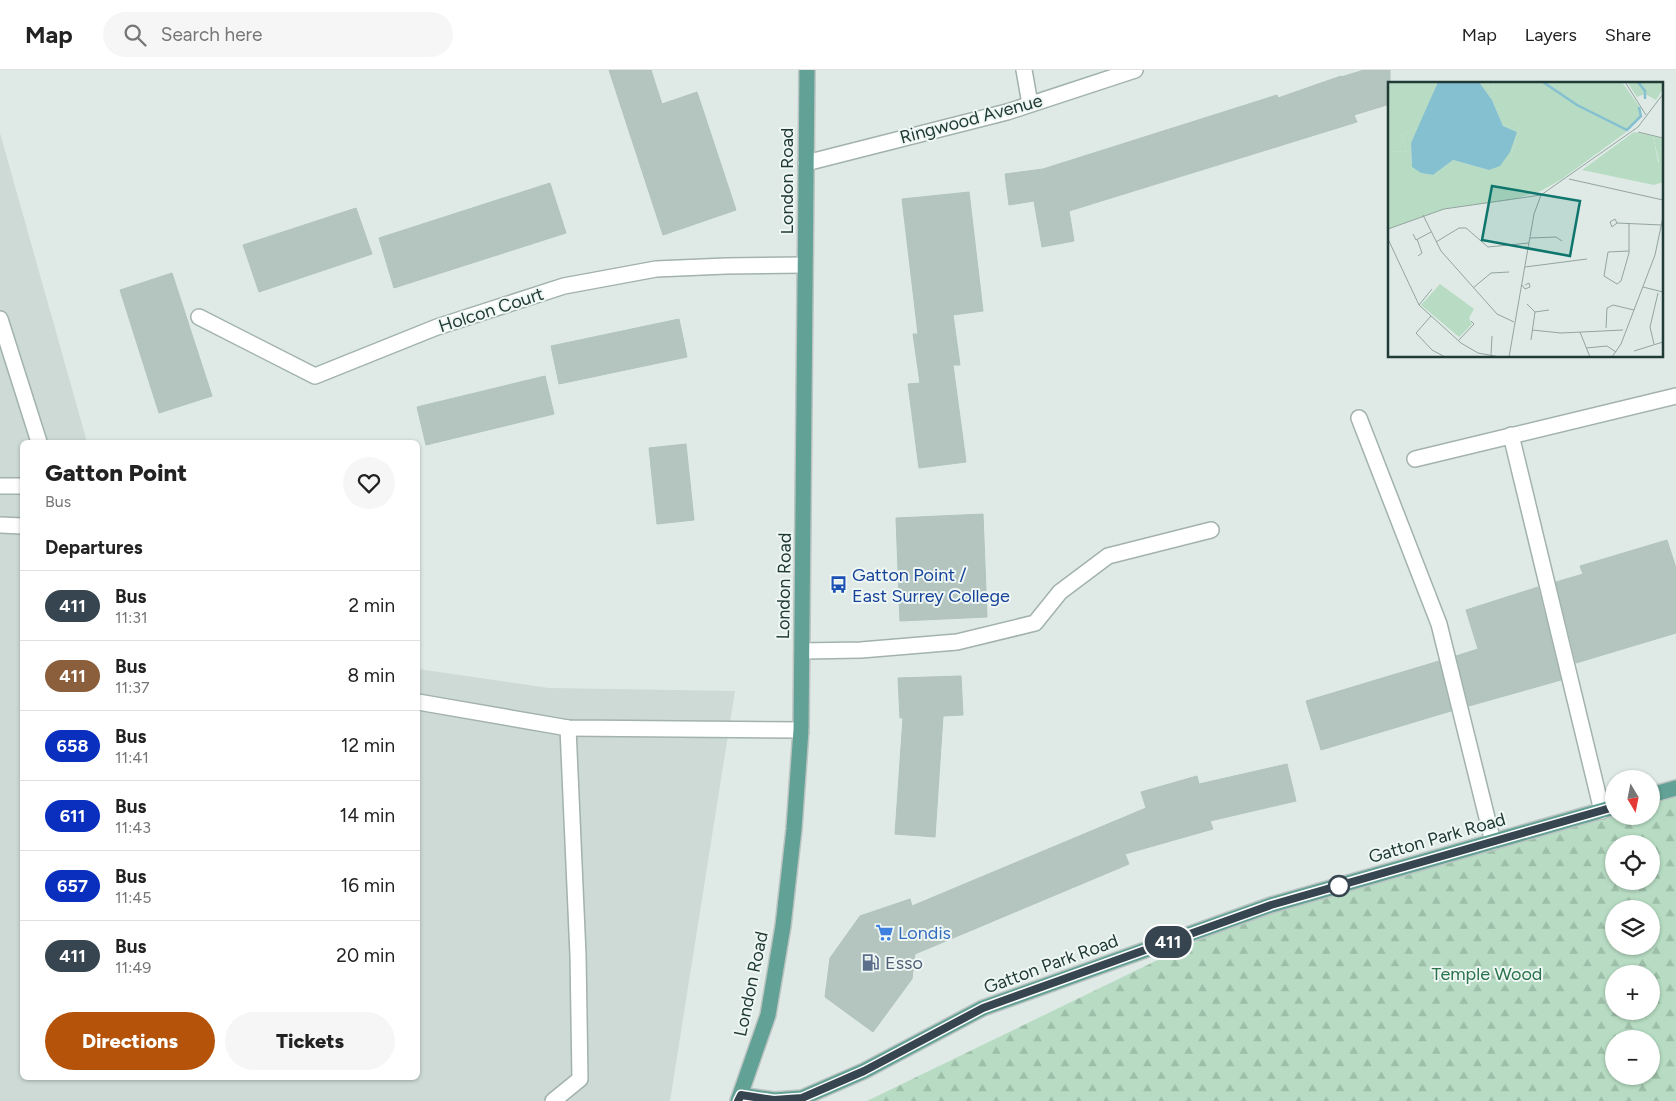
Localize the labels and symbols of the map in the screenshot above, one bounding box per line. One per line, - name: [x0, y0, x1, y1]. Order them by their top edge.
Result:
- inset map: [1388, 82, 1664, 358]
- street label: Ringwood Avenue: [897, 89, 1045, 149]
- street label: London Road: [776, 128, 798, 234]
- street label: Holcon Court: [436, 283, 546, 337]
- street label: London Road: [772, 532, 796, 640]
- place label: Gatton Point / East Surrey College: [852, 564, 1010, 607]
- bus stop icon: Gatton Point / East Surrey College: [828, 575, 848, 595]
- north arrow: [1605, 770, 1660, 825]
- street label: Gatton Park Road: [1366, 808, 1508, 868]
- unlabelled marker: [1328, 875, 1350, 897]
- place label: Londis: [898, 922, 951, 944]
- supermarket icon: Londis: [874, 923, 894, 943]
- line badge: 411: [1139, 926, 1197, 958]
- street label: London Road: [729, 929, 773, 1039]
- street label: Gatton Park Road: [981, 929, 1121, 999]
- place label: Esso: [885, 952, 923, 974]
- fuel station icon: Esso: [861, 953, 881, 973]
- park label: Temple Wood: [1432, 963, 1542, 985]

